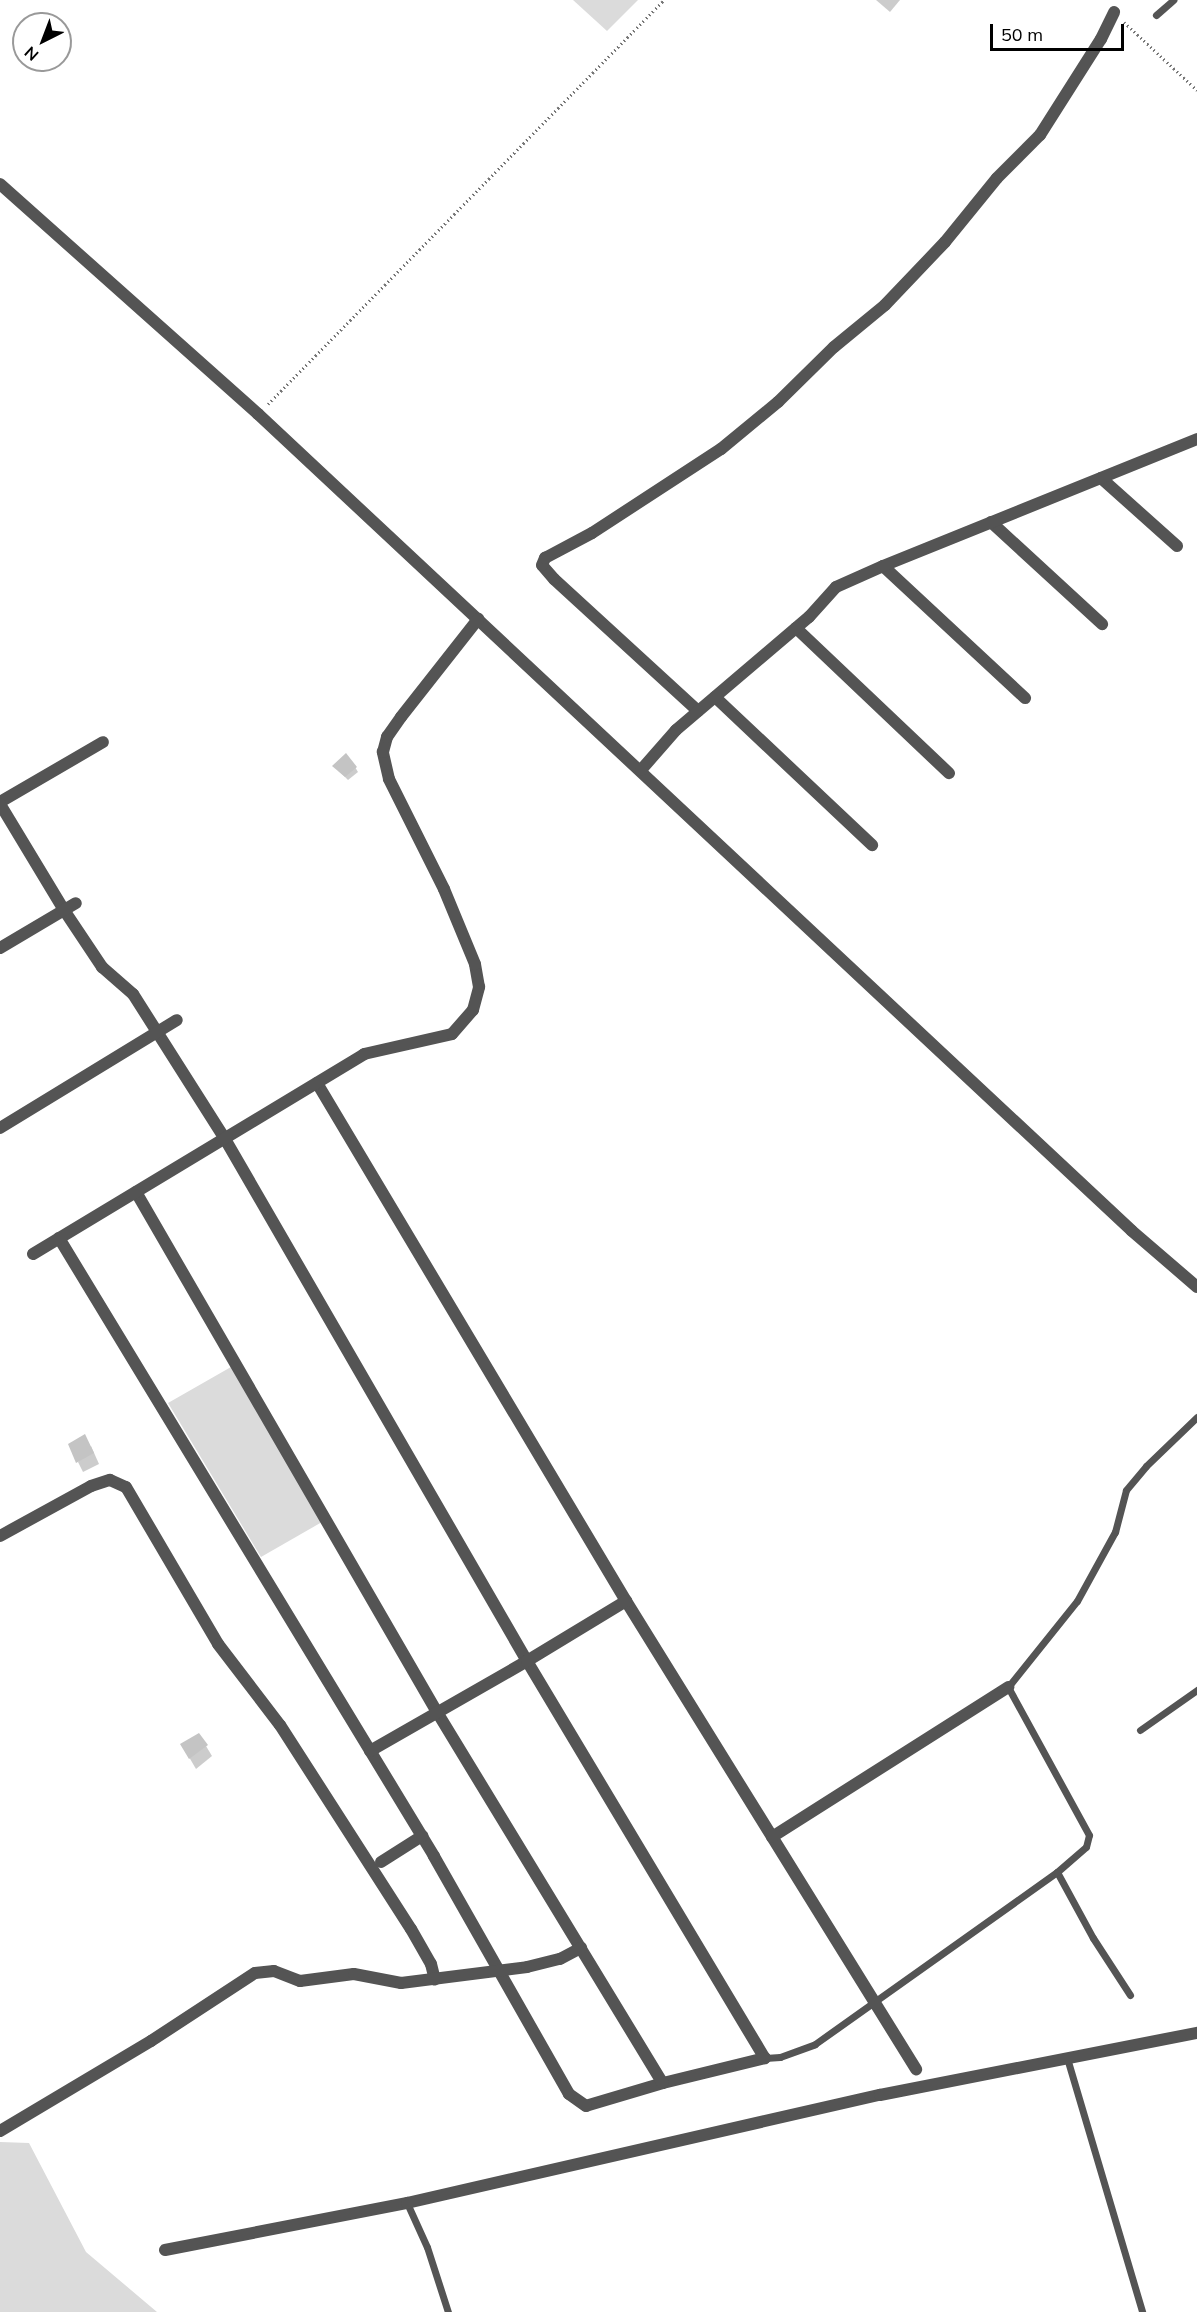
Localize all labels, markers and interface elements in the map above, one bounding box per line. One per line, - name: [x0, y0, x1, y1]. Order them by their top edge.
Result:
- north arrow: [12, 12, 72, 72]
- scale bar: [993, 12, 1126, 50]
- text: 50 m: [1001, 23, 1043, 46]
- text: N: [20, 42, 42, 65]

